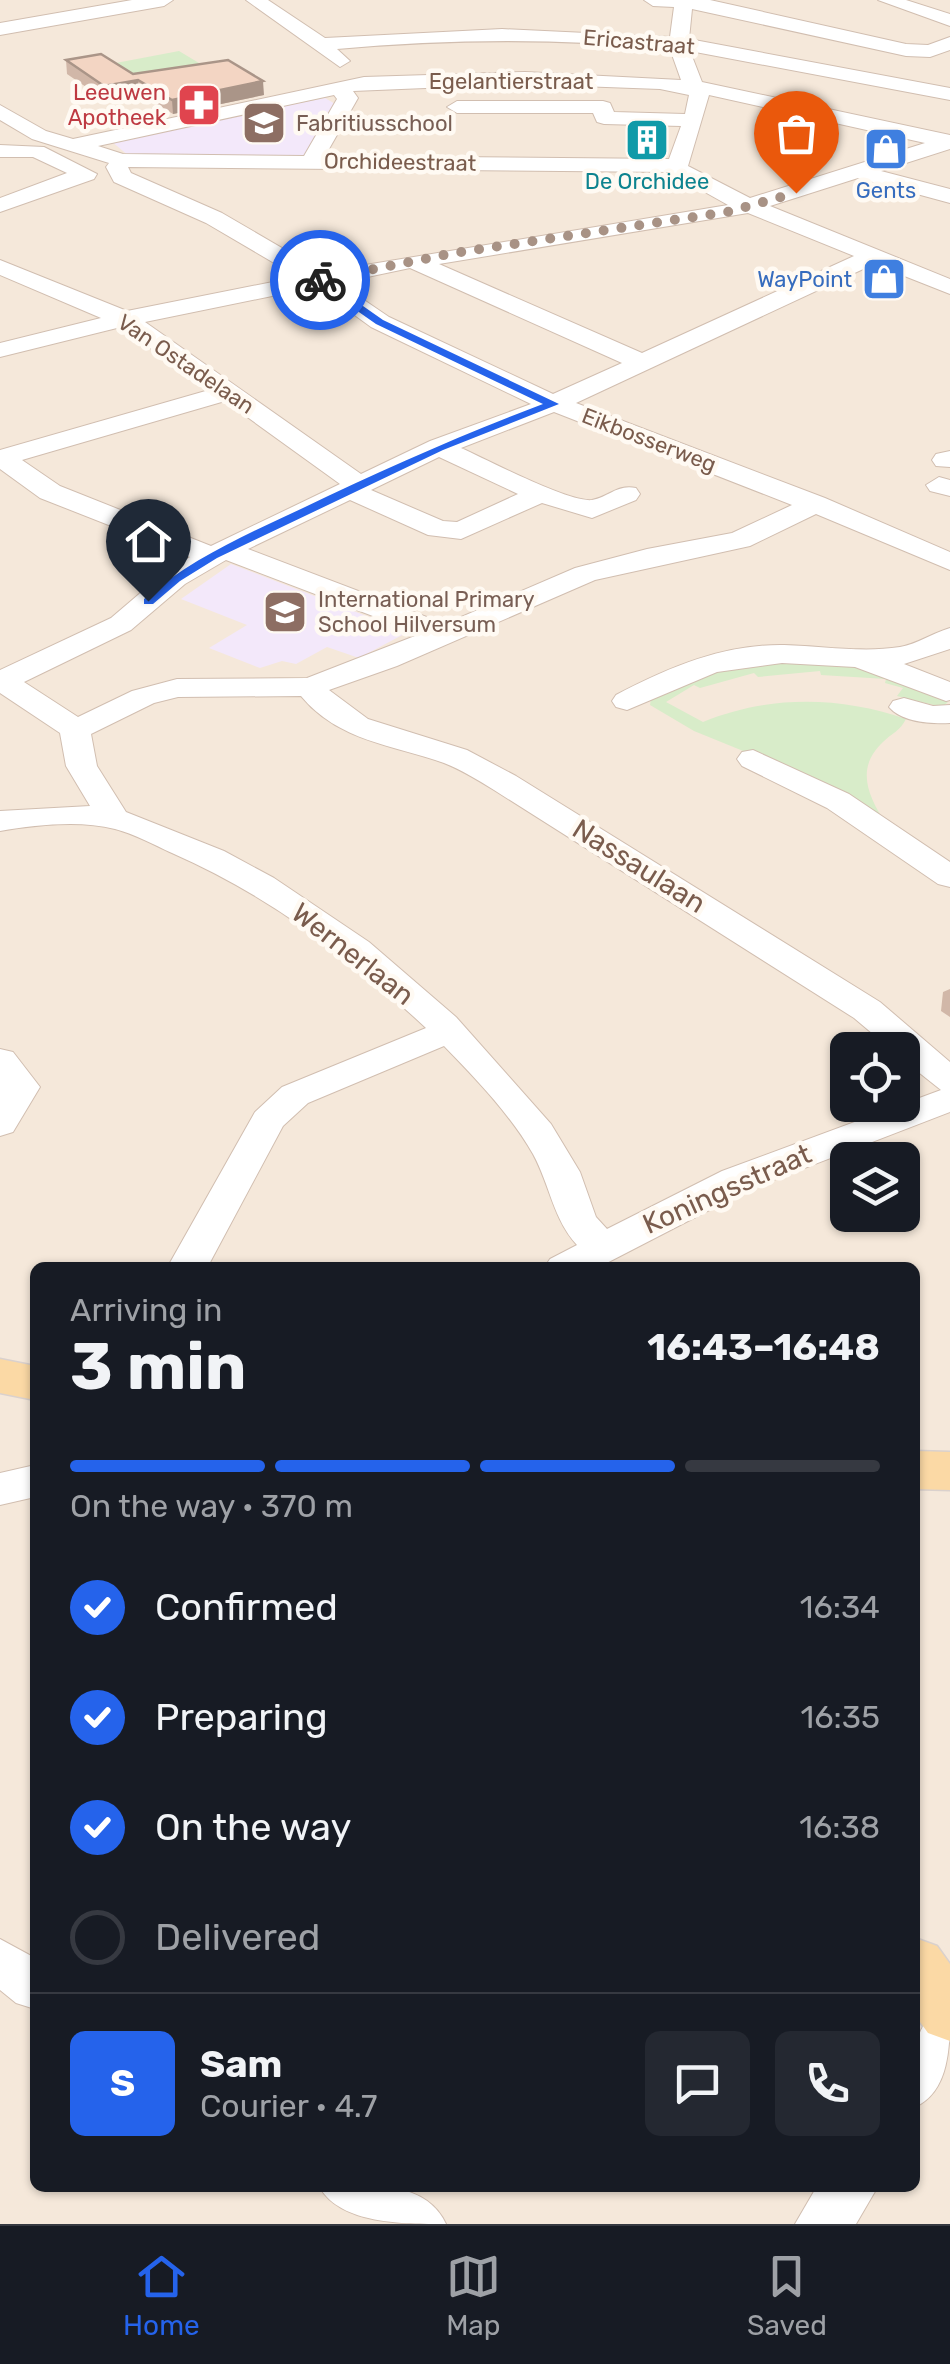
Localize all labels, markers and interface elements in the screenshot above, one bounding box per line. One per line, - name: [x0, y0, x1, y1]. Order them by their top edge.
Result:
- street label: Ericastraat: [582, 24, 696, 60]
- street label: Egelantierstraat: [429, 68, 594, 95]
- place label: Leeuwen Apotheek: [68, 79, 167, 131]
- pharmacy icon: Leeuwen Apotheek: [176, 82, 222, 128]
- pin: [754, 91, 839, 194]
- school or university icon: Fabritiusschool: [241, 100, 287, 146]
- icon: bag: [769, 106, 824, 161]
- place label: Fabritiusschool: [296, 110, 453, 137]
- building icon: De Orchidee: [624, 117, 670, 163]
- shop icon: Gents: [863, 126, 909, 172]
- street label: Orchideestraat: [324, 147, 477, 177]
- place label: De Orchidee: [585, 168, 709, 195]
- place label: Gents: [856, 177, 916, 204]
- courier: [270, 230, 370, 330]
- icon: bike: [293, 253, 348, 308]
- shop icon: WayPoint: [861, 256, 907, 302]
- place label: WayPoint: [757, 266, 852, 293]
- street label: Van Ostadelaan: [112, 308, 260, 420]
- street label: Eikbosserweg: [578, 402, 720, 478]
- pin: [106, 499, 191, 602]
- icon: home: [121, 514, 176, 569]
- place label: International Primary School Hilversum: [318, 586, 535, 638]
- school or university icon: International Primary School Hilversum: [262, 589, 308, 635]
- street label: Nassaulaan: [566, 812, 712, 920]
- street label: Wernerlaan: [285, 896, 421, 1012]
- map controls: [830, 1032, 920, 1232]
- button: locate: [830, 1032, 920, 1122]
- street label: Koningsstraat: [638, 1137, 816, 1241]
- button: layers: [830, 1142, 920, 1232]
- text: Arriving in: [70, 1291, 222, 1329]
- text: 16:43–16:48: [647, 1324, 880, 1370]
- text: 3 min: [70, 1328, 247, 1405]
- text: On the way · 370 m: [70, 1487, 353, 1525]
- icon: check: [70, 1580, 125, 1635]
- text: Confirmed: [155, 1584, 338, 1630]
- text: 16:34: [800, 1588, 880, 1626]
- icon: check: [70, 1690, 125, 1745]
- text: Preparing: [155, 1694, 328, 1740]
- text: 16:35: [801, 1698, 880, 1736]
- icon: check: [70, 1800, 125, 1855]
- text: On the way: [155, 1804, 351, 1850]
- text: 16:38: [799, 1808, 880, 1846]
- text: Delivered: [155, 1914, 320, 1960]
- button: chat: [645, 2031, 750, 2136]
- button: phone: [775, 2031, 880, 2136]
- text: Sam: [200, 2041, 282, 2087]
- text: S: [110, 2060, 135, 2106]
- text: Courier · 4.7: [200, 2087, 377, 2125]
- tab: Home: [123, 2249, 200, 2342]
- tab: Map: [446, 2249, 501, 2342]
- tab: Saved: [747, 2249, 827, 2342]

